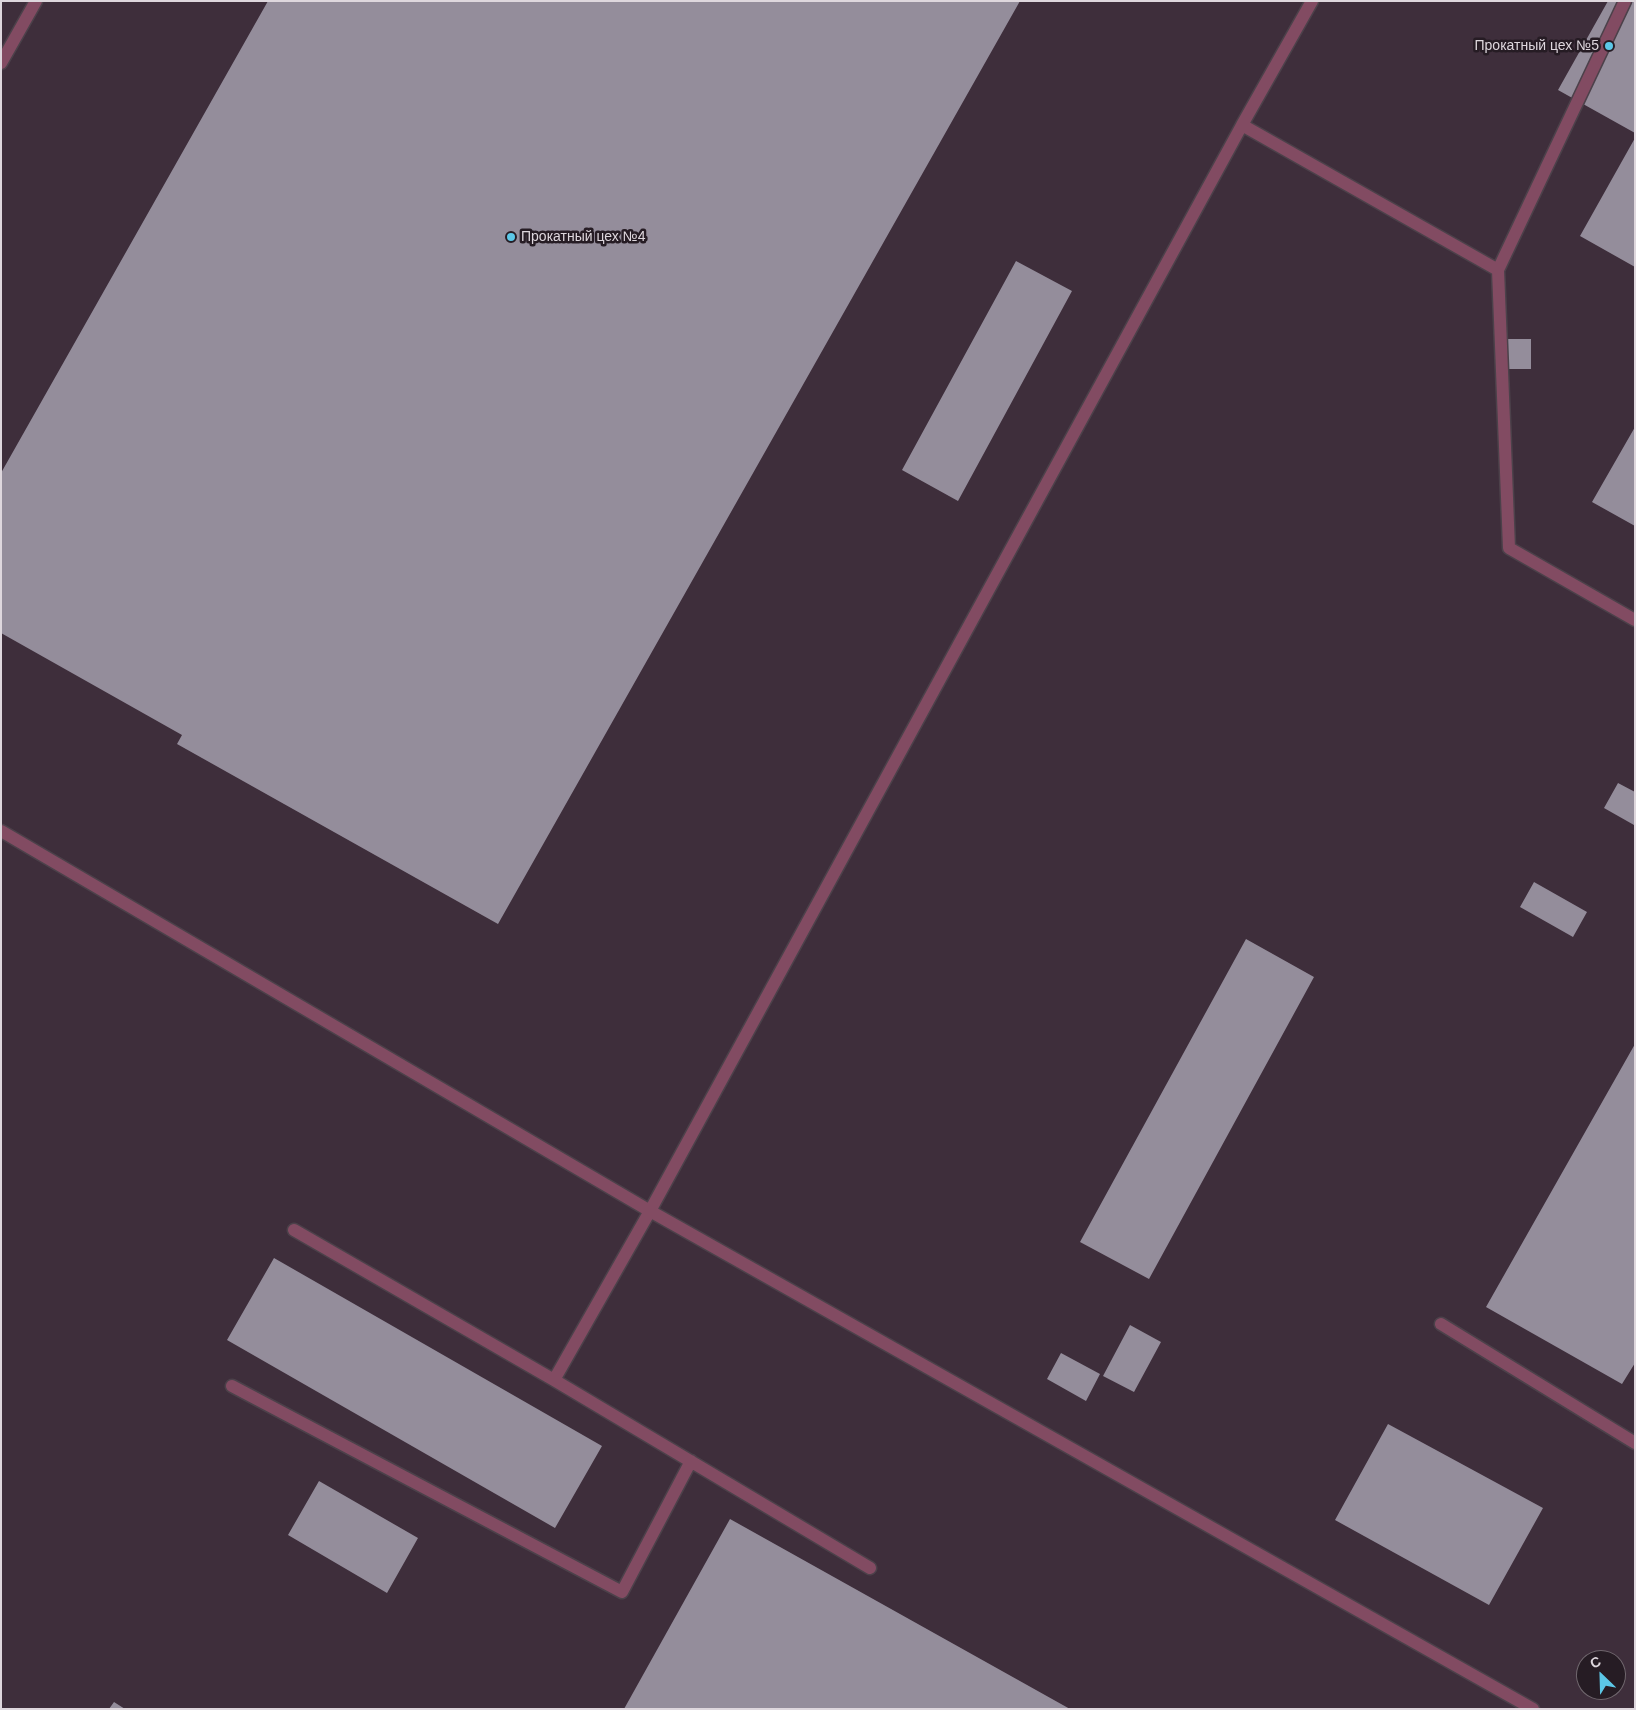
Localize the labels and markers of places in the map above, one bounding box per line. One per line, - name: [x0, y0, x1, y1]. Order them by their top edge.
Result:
- place label: Прокатный цех №5: [1475, 38, 1599, 54]
- marker: Прокатный цех №5: [1603, 40, 1615, 52]
- place label: Прокатный цех №4: [521, 229, 645, 245]
- marker: Прокатный цех №4: [505, 231, 517, 243]

